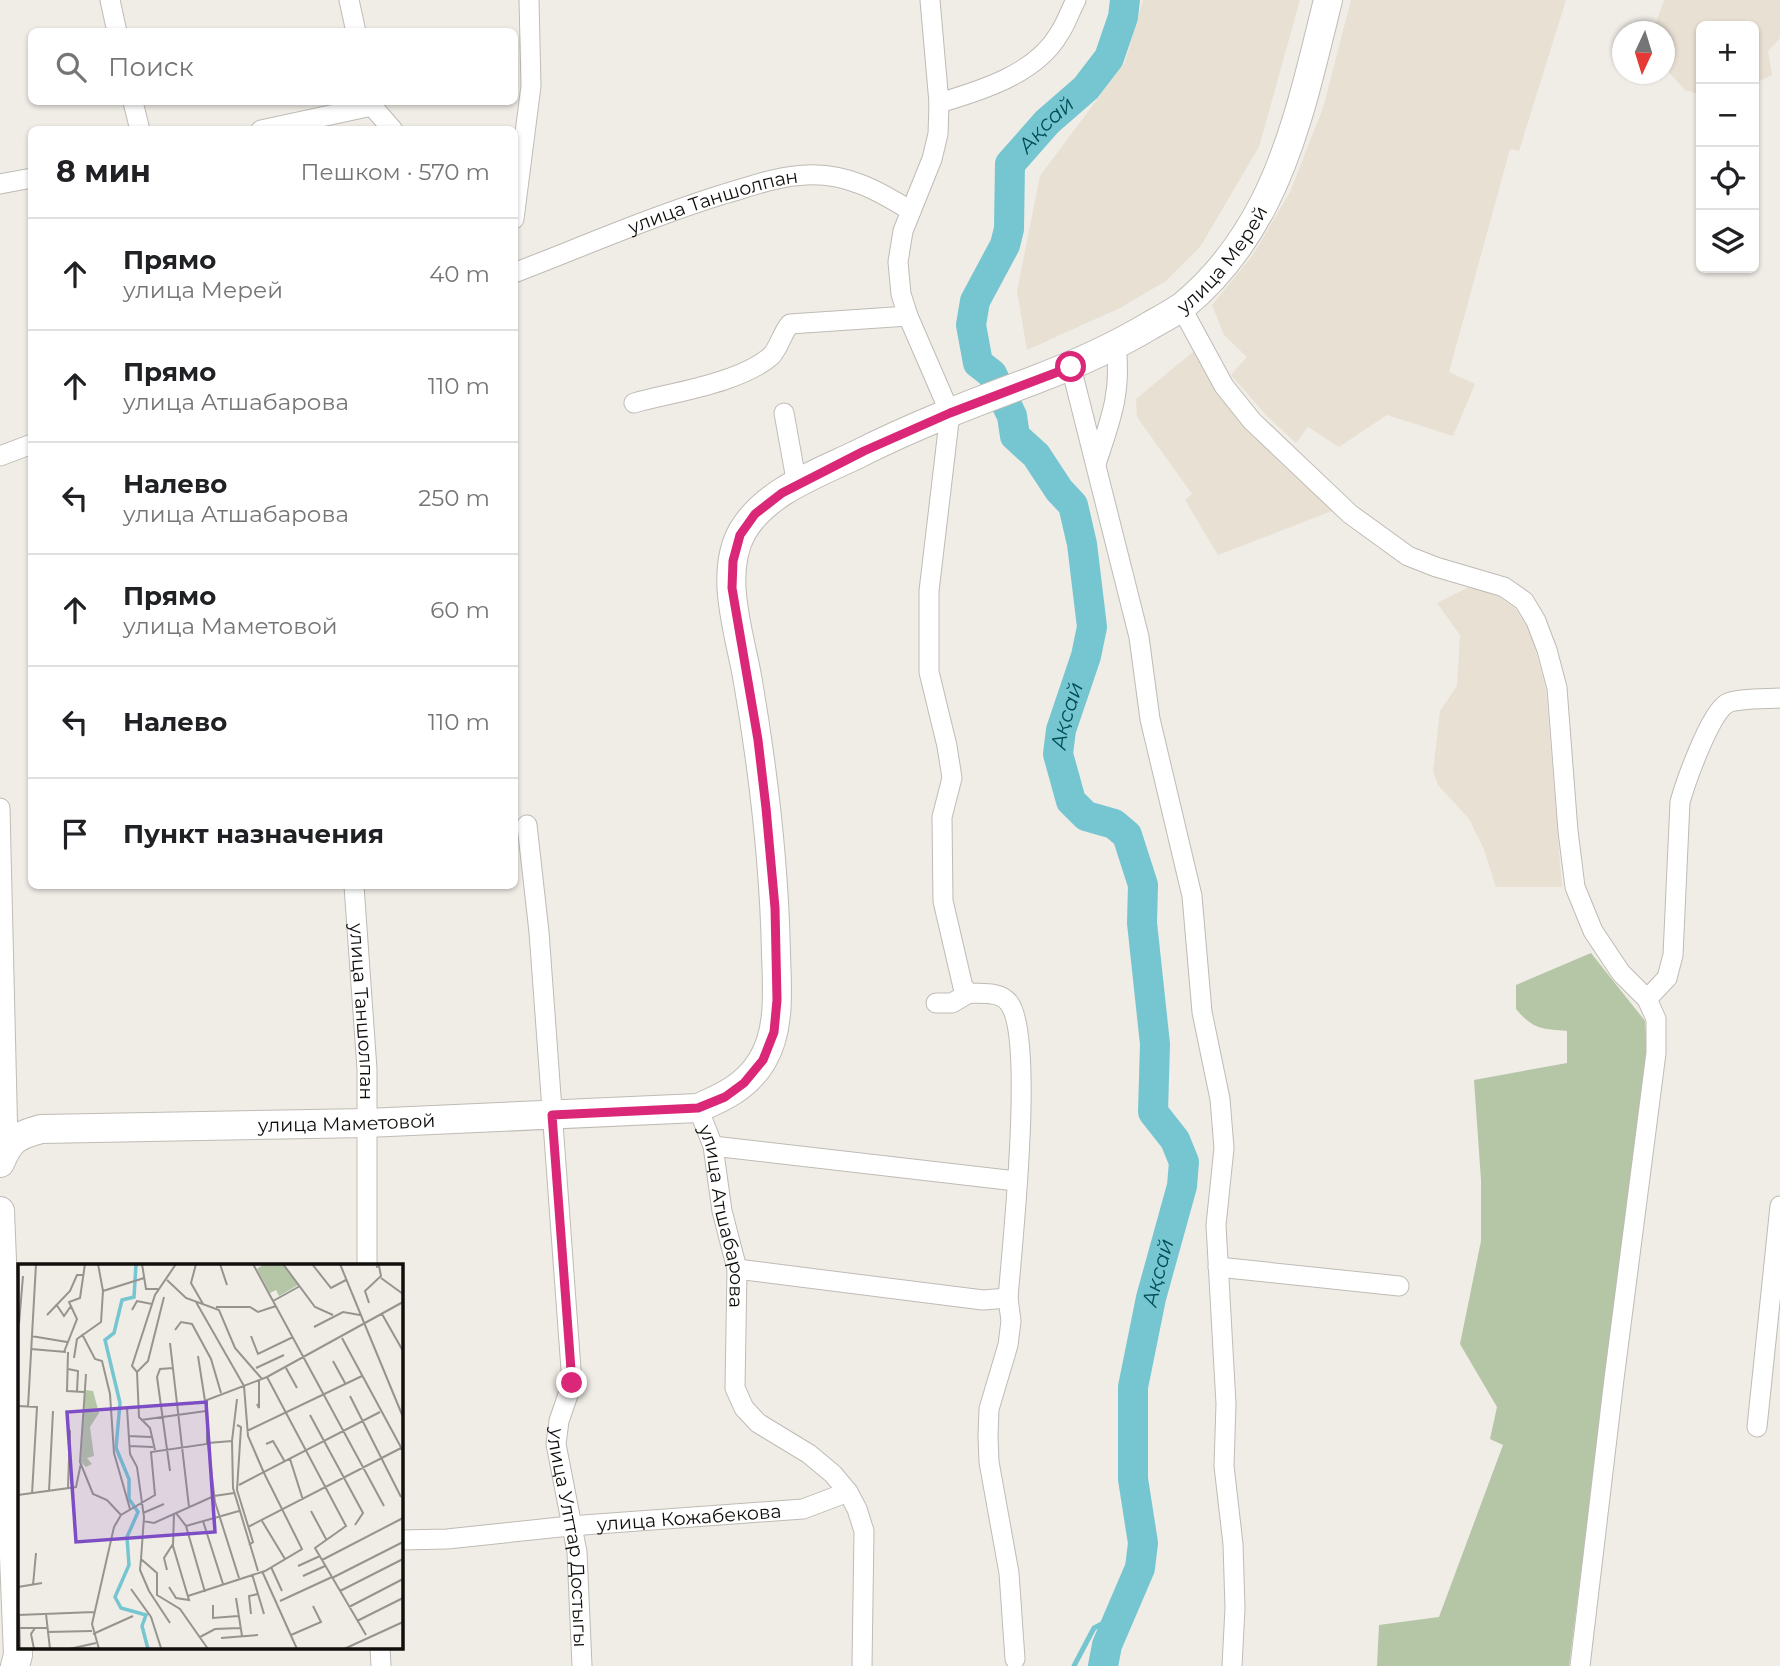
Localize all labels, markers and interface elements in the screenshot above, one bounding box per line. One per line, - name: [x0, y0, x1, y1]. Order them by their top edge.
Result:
- north arrow: [1612, 21, 1675, 84]
- map controls: [1696, 21, 1759, 273]
- button: +: [1696, 21, 1759, 84]
- search box: [28, 28, 518, 105]
- icon: search: [52, 48, 90, 86]
- text: Поиск: [108, 51, 194, 83]
- button: −: [1696, 84, 1759, 147]
- water label: Ақсай: [1012, 91, 1079, 159]
- button: locate: [1696, 147, 1759, 210]
- text: 8 мин: [56, 153, 151, 190]
- text: Пешком · 570 m: [300, 158, 490, 186]
- street label: улица Таншолпан: [624, 165, 799, 239]
- street label: улица Мерей: [1171, 202, 1272, 319]
- button: layers: [1696, 210, 1759, 273]
- text: Прямо: [123, 244, 216, 276]
- icon: ahead: [56, 255, 94, 293]
- text: 40 m: [429, 260, 490, 288]
- text: улица Мерей: [123, 276, 283, 304]
- route start: [1055, 351, 1086, 382]
- text: Прямо: [123, 356, 216, 388]
- icon: ahead: [56, 367, 94, 405]
- text: 110 m: [428, 372, 490, 400]
- text: улица Атшабарова: [123, 388, 349, 416]
- text: Налево: [123, 468, 227, 500]
- icon: left: [56, 479, 94, 517]
- text: 250 m: [418, 484, 490, 512]
- text: улица Атшабарова: [123, 500, 349, 528]
- text: Прямо: [123, 580, 216, 612]
- icon: ahead: [56, 591, 94, 629]
- text: 60 m: [430, 596, 490, 624]
- text: улица Маметовой: [123, 612, 338, 640]
- water label: Ақсай: [1046, 679, 1088, 752]
- icon: left: [56, 703, 94, 741]
- text: Налево: [123, 706, 227, 738]
- text: 110 m: [428, 708, 490, 736]
- icon: arrive: [56, 815, 94, 853]
- text: Пункт назначения: [123, 818, 384, 850]
- street label: улица Таншолпан: [345, 921, 378, 1100]
- street label: улица Маметовой: [257, 1109, 436, 1137]
- street label: улица Атшабарова: [693, 1120, 749, 1308]
- water label: Ақсай: [1136, 1236, 1179, 1310]
- inset map: [18, 1264, 402, 1648]
- route end: [556, 1367, 587, 1398]
- street label: улица Улттар Достыгы: [543, 1426, 592, 1648]
- street label: улица Кожабекова: [595, 1500, 782, 1536]

